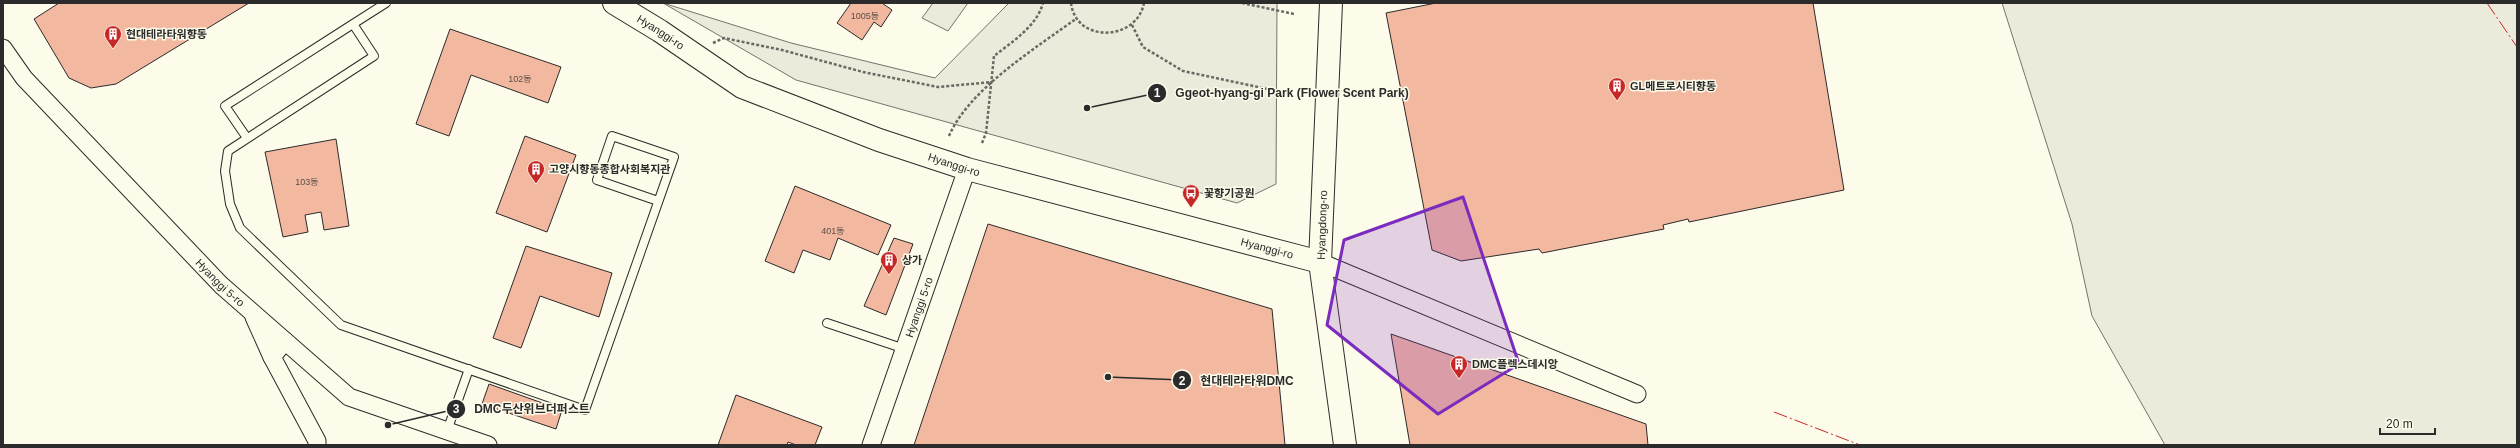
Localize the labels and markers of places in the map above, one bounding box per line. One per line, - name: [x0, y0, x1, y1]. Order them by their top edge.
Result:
- building icon: 현대테라타워향동: [103, 24, 123, 49]
- place label: 현대테라타워향동: [126, 28, 207, 40]
- building icon: GL메트로시티향동: [1607, 76, 1627, 101]
- place label: GL메트로시티향동: [1630, 80, 1716, 92]
- callout: Ggeot-hyang-gi Park (Flower Scent Park): [1147, 81, 1417, 105]
- building icon: 고양시향동종합사회복지관: [526, 159, 546, 184]
- place label: 고양시향동종합사회복지관: [549, 163, 670, 175]
- bus stop icon: 꽃향기공원: [1181, 183, 1201, 208]
- place label: 꽃향기공원: [1204, 187, 1255, 199]
- building icon: 상가: [879, 250, 899, 275]
- place label: 상가: [902, 254, 922, 266]
- building icon: DMC플렉스데시앙: [1449, 354, 1469, 379]
- place label: DMC플렉스데시앙: [1472, 358, 1558, 370]
- callout: 현대테라타워DMC: [1172, 368, 1301, 392]
- callout: DMC두산위브더퍼스트: [446, 397, 597, 421]

